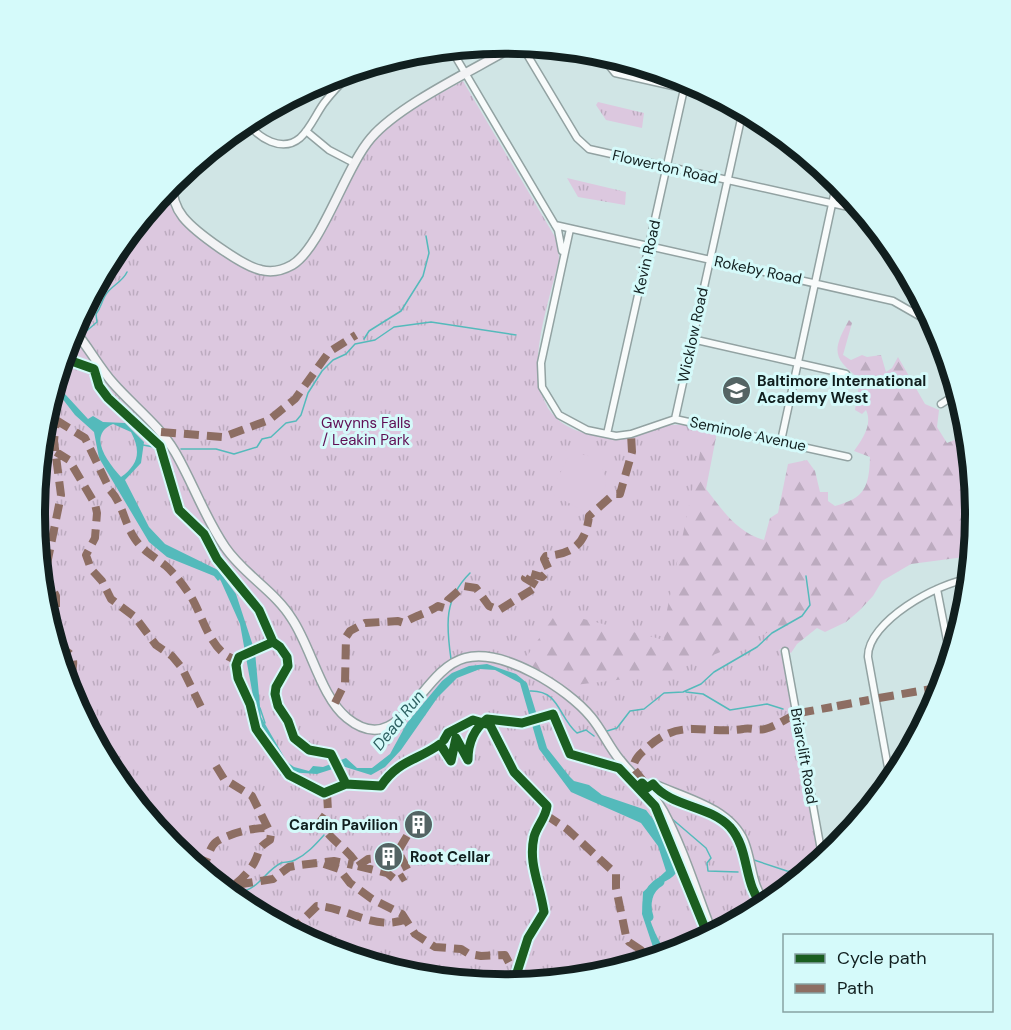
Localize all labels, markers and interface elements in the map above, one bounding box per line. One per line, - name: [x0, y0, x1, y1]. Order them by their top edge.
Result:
- street label: Flowerton Road: [610, 145, 720, 189]
- street label: Kevin Road: [629, 218, 665, 296]
- street label: Rokeby Road: [712, 251, 804, 289]
- street label: Wicklow Road: [673, 286, 713, 384]
- place label: Baltimore International Academy West: [757, 371, 926, 408]
- school or university icon: Baltimore International Academy West: [720, 374, 752, 406]
- street label: Seminole Avenue: [688, 412, 808, 456]
- park label: Gwynns Falls / Leakin Park: [321, 413, 411, 450]
- water label: Dead Run: [368, 686, 429, 755]
- street label: Briarclift Road: [786, 706, 822, 806]
- building icon: Cardin Pavilion: [403, 809, 435, 841]
- place label: Cardin Pavilion: [289, 815, 398, 835]
- building icon: Root Cellar: [373, 841, 405, 873]
- place label: Root Cellar: [410, 847, 490, 867]
- legend: [783, 934, 993, 1012]
- text: Cycle path: [837, 946, 927, 970]
- text: Path: [837, 976, 874, 1000]

